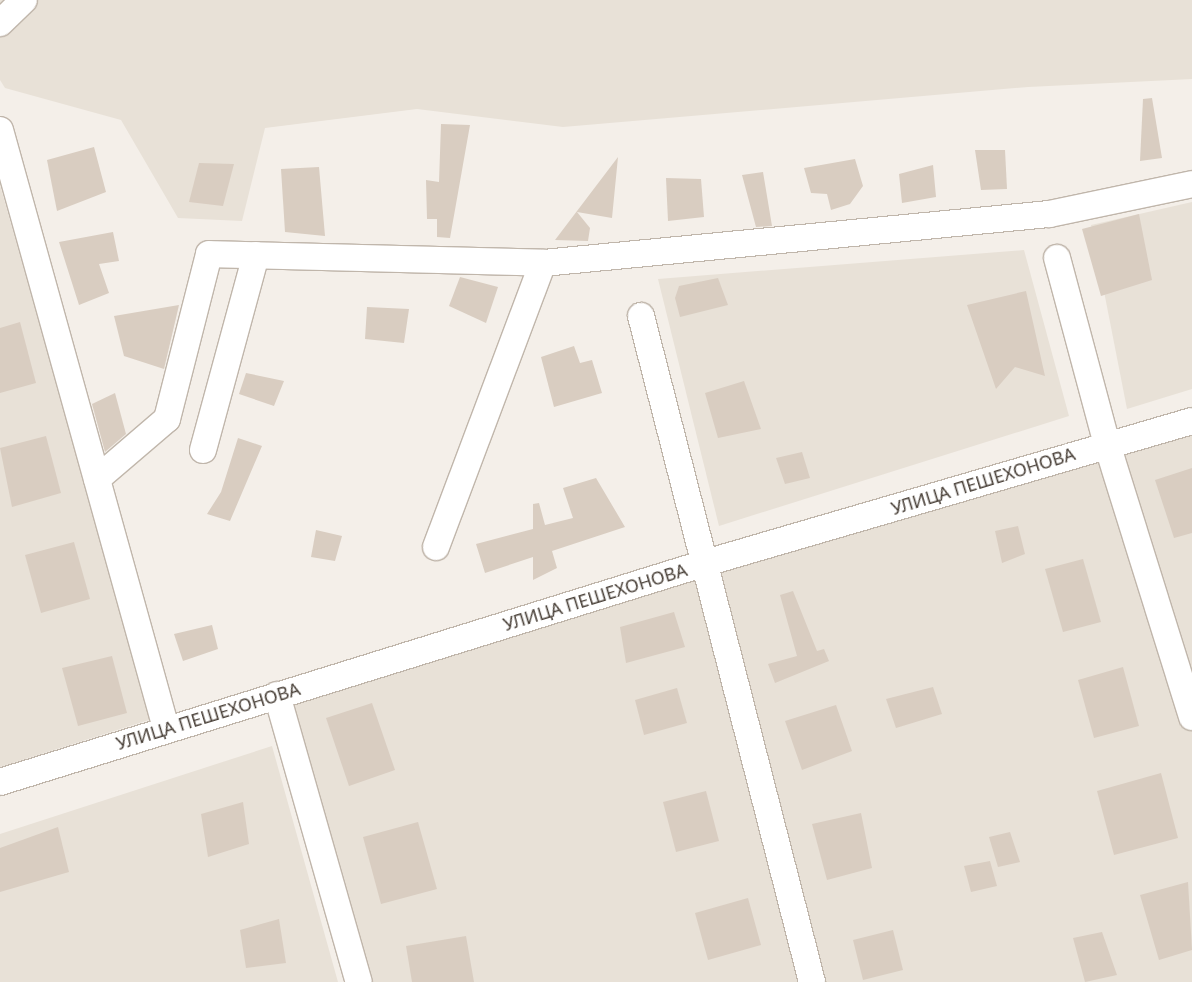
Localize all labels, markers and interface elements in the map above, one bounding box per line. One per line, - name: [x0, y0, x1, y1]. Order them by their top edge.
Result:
- street label: УЛИЦА ПЕШЕХОНОВА: [888, 443, 1078, 519]
- street label: УЛИЦА ПЕШЕХОНОВА: [500, 559, 690, 635]
- street label: УЛИЦА ПЕШЕХОНОВА: [113, 678, 303, 754]

